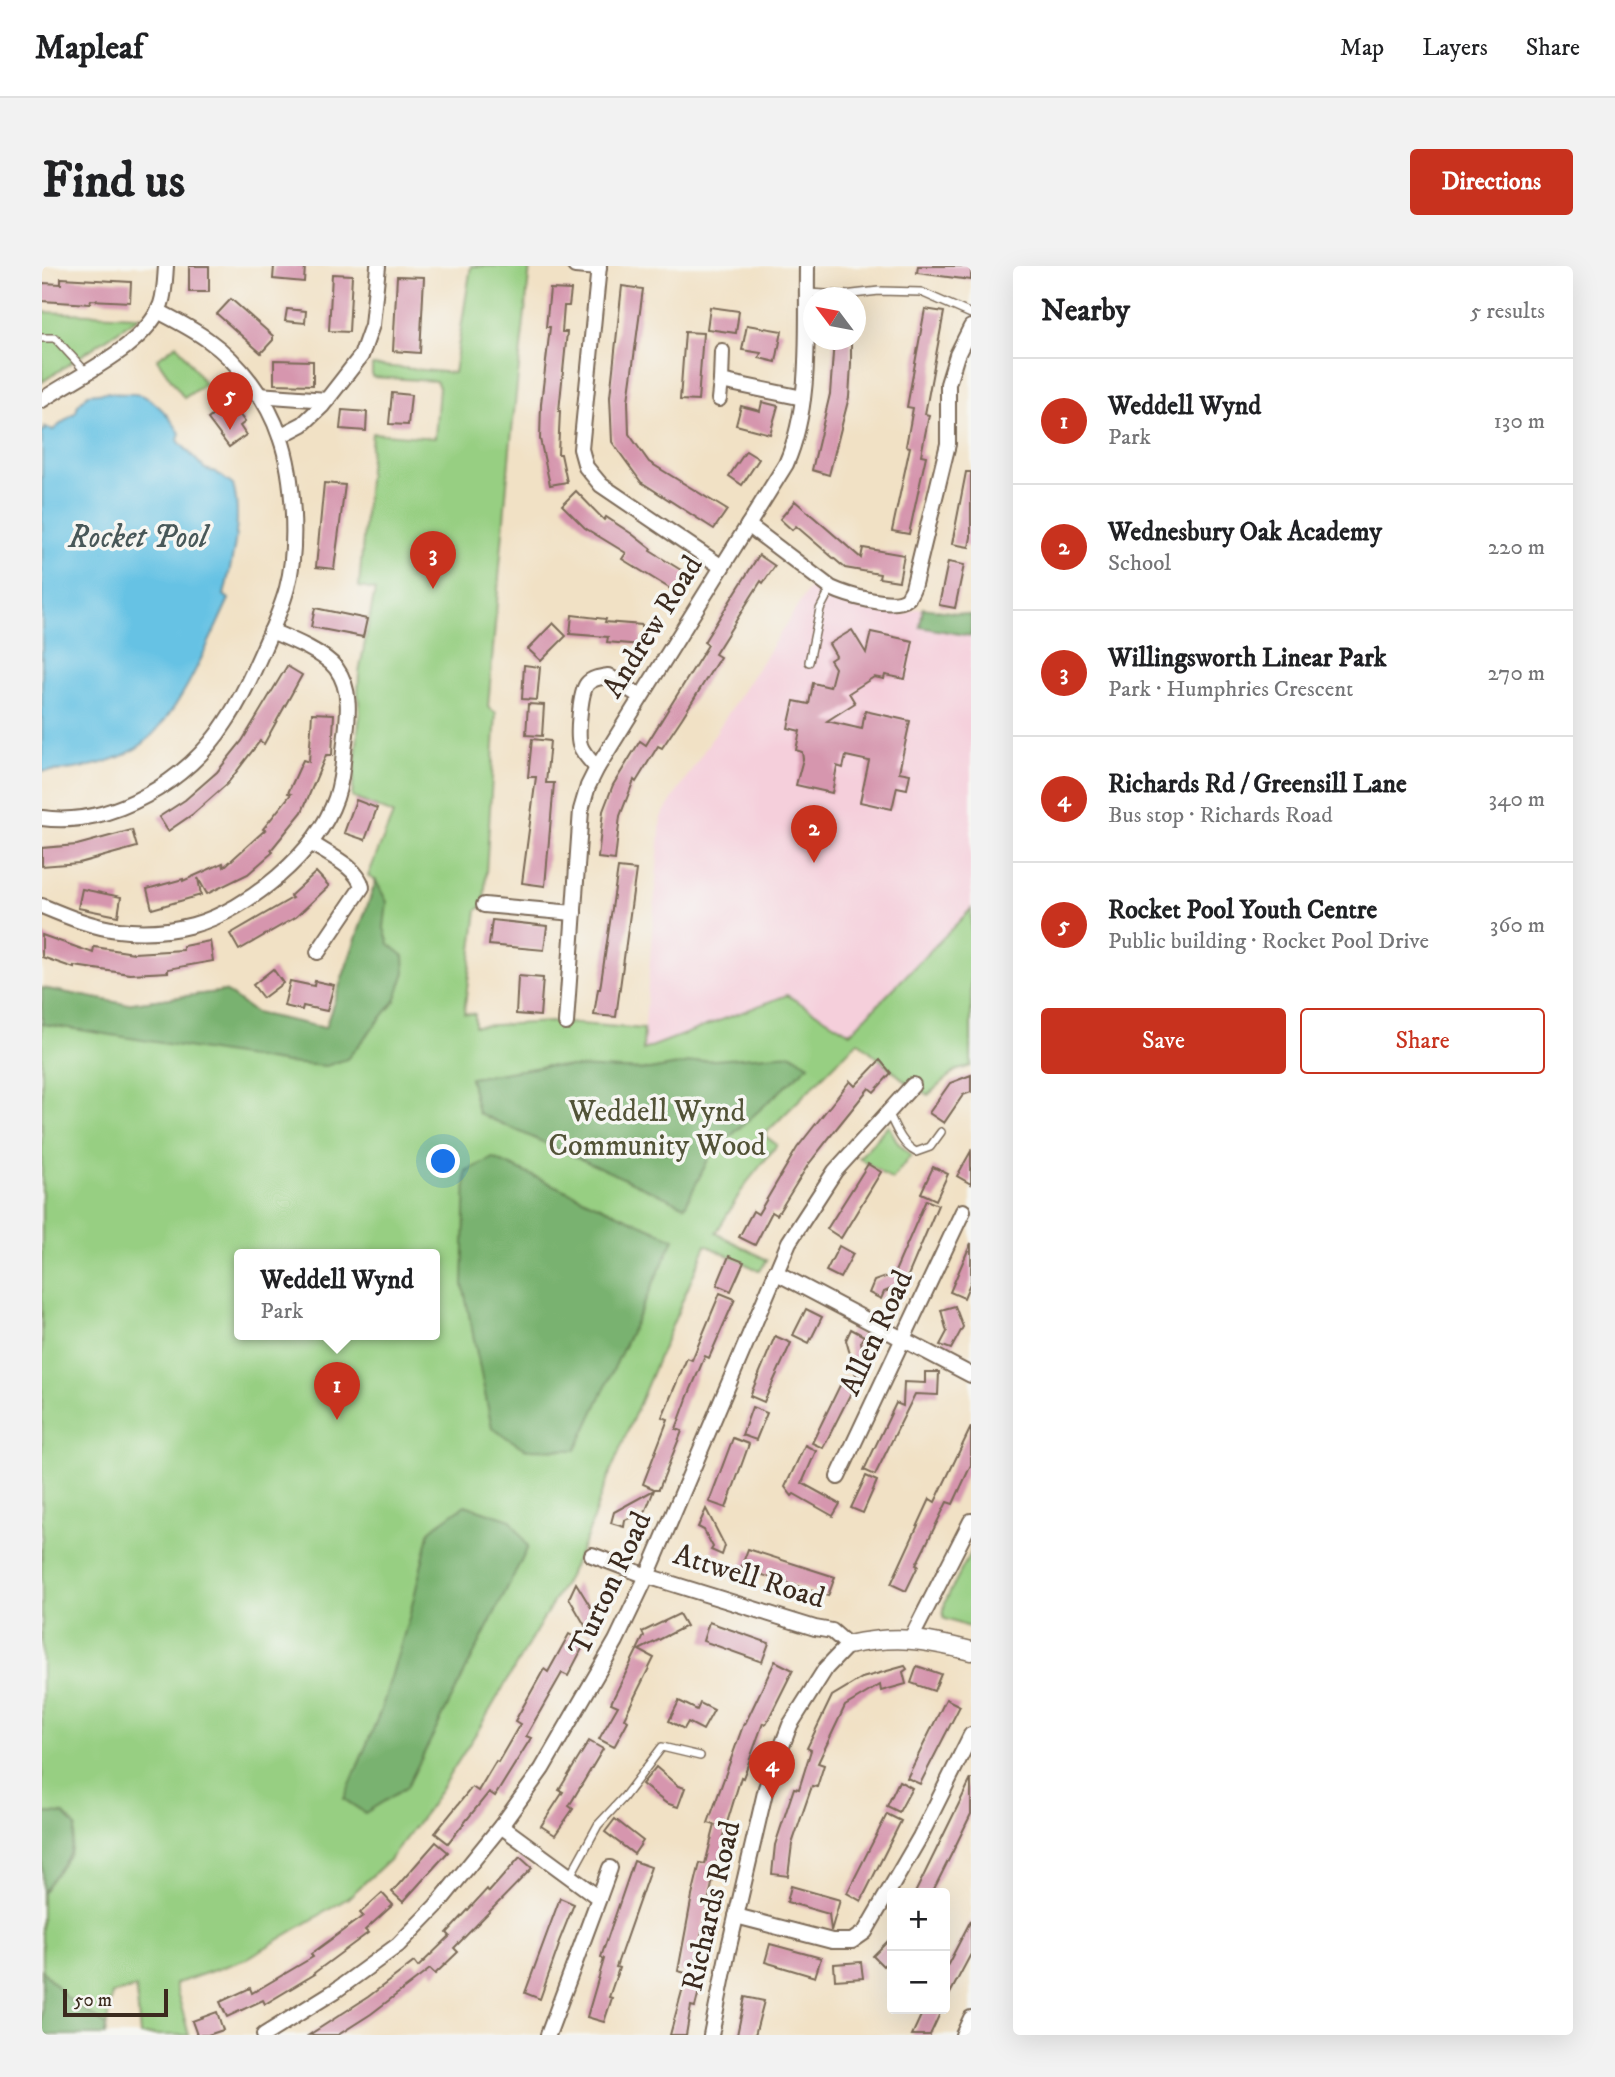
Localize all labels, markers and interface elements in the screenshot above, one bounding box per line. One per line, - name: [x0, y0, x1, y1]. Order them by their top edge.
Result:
- text: Mapleaf: [35, 28, 144, 69]
- text: Map: [1340, 33, 1384, 63]
- text: Layers: [1422, 33, 1488, 63]
- text: Share: [1526, 33, 1580, 63]
- button: Directions: [1410, 149, 1573, 215]
- text: Find us: [42, 151, 185, 213]
- north arrow: [803, 287, 866, 350]
- text: Nearby: [1041, 293, 1130, 330]
- text: 5 results: [1470, 297, 1545, 326]
- pin: 5: [207, 372, 253, 430]
- text: Weddell Wynd: [1108, 390, 1261, 423]
- text: 1: [1060, 407, 1068, 436]
- text: 130 m: [1493, 407, 1545, 436]
- text: Park: [1108, 423, 1151, 452]
- text: Wednesbury Oak Academy: [1108, 516, 1382, 549]
- water label: Rocket Pool: [67, 518, 211, 558]
- pin: 3: [410, 531, 456, 589]
- text: 2: [1058, 533, 1070, 562]
- text: 220 m: [1488, 533, 1545, 562]
- street label: Andrew Road: [595, 549, 711, 705]
- text: School: [1108, 549, 1171, 578]
- text: Willingsworth Linear Park: [1108, 642, 1387, 675]
- text: 3: [1060, 659, 1068, 688]
- text: 270 m: [1488, 659, 1545, 688]
- text: Park · Humphries Crescent: [1108, 675, 1353, 704]
- text: Richards Rd / Greensill Lane: [1108, 768, 1407, 801]
- text: 4: [1057, 785, 1071, 814]
- text: 340 m: [1489, 785, 1545, 814]
- text: Bus stop · Richards Road: [1108, 801, 1333, 830]
- pin: 2: [791, 805, 837, 863]
- text: Rocket Pool Youth Centre: [1108, 894, 1377, 927]
- text: 5: [1058, 911, 1070, 940]
- text: 360 m: [1490, 911, 1545, 940]
- text: Public building · Rocket Pool Drive: [1108, 927, 1429, 956]
- button: Save: [1041, 1008, 1286, 1074]
- button: Share: [1300, 1008, 1545, 1074]
- park label: Weddell Wynd Community Wood: [548, 1094, 766, 1165]
- your location: [426, 1144, 460, 1178]
- popup: [234, 1249, 440, 1340]
- text: Weddell Wynd: [260, 1264, 414, 1297]
- street label: Allen Road: [832, 1265, 922, 1401]
- text: Park: [260, 1297, 303, 1326]
- pin: 1: [314, 1362, 360, 1420]
- street label: Turton Road: [562, 1506, 660, 1662]
- street label: Attwell Road: [669, 1536, 829, 1618]
- pin: 4: [749, 1741, 795, 1799]
- street label: Richards Road: [674, 1817, 750, 1995]
- map controls: [887, 1888, 950, 2014]
- button: +: [887, 1888, 950, 1951]
- button: −: [887, 1951, 950, 2014]
- scale bar: [63, 1986, 168, 2018]
- text: 50 m: [74, 1989, 112, 2012]

